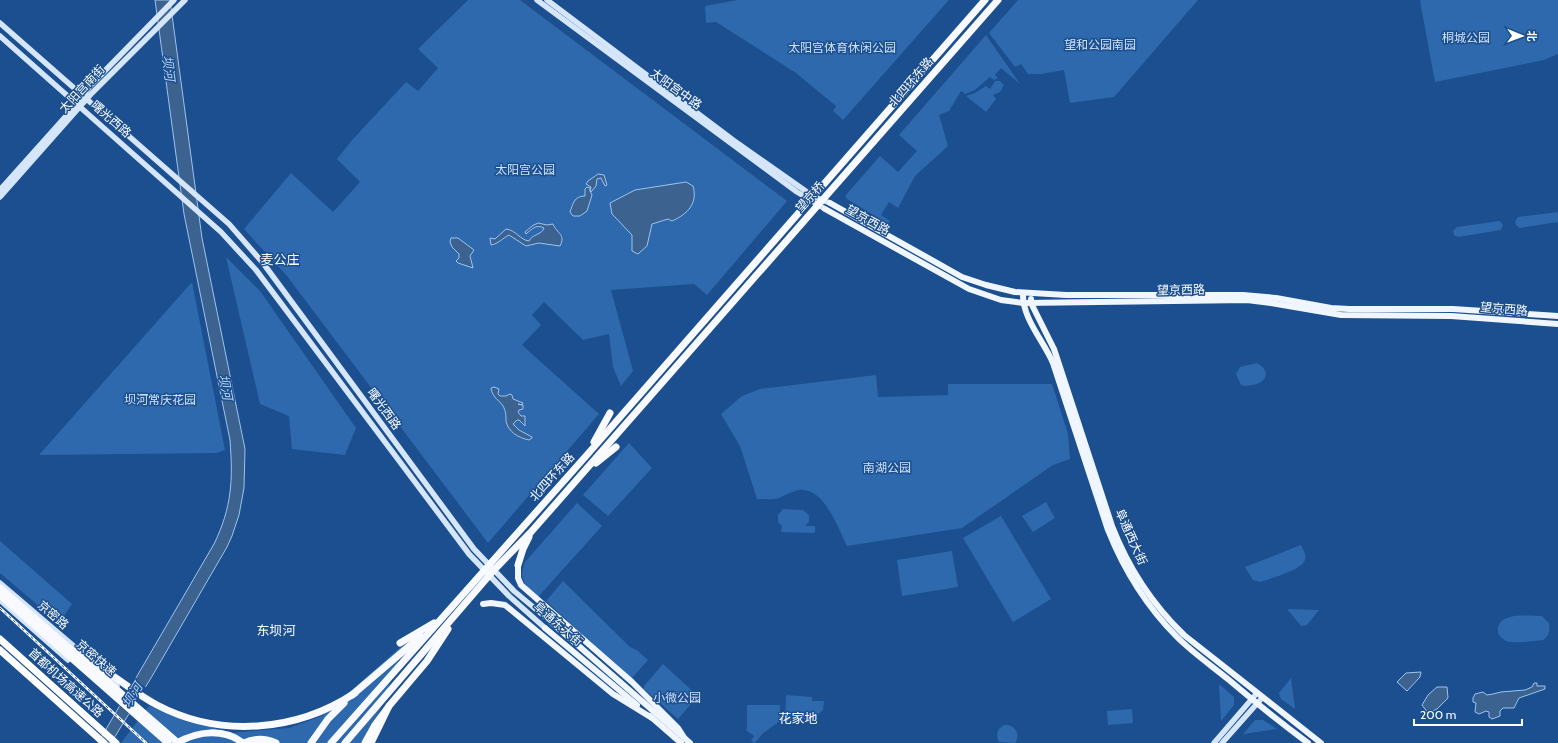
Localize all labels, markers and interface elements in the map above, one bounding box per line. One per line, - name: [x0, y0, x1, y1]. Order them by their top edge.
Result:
- north arrow: [1502, 16, 1542, 56]
- park label: 桐城公园: [1442, 30, 1490, 45]
- text: 北: [1525, 31, 1539, 42]
- park label: 望和公园南园: [1064, 37, 1136, 52]
- park label: 太阳宫体育休闲公园: [788, 40, 896, 55]
- water label: 坝河: [159, 54, 179, 85]
- street label: 北四环东路: [885, 54, 936, 109]
- street label: 太阳宫南街: [56, 62, 108, 116]
- street label: 太阳宫中路: [648, 65, 705, 112]
- street label: 曙光西路: [88, 97, 134, 140]
- park label: 太阳宫公园: [495, 162, 555, 177]
- street label: 望京桥: [792, 178, 827, 215]
- street label: 望京西路: [844, 201, 893, 238]
- district label: 麦公庄: [260, 251, 300, 267]
- street label: 望京西路: [1157, 282, 1205, 297]
- street label: 望京西路: [1479, 299, 1529, 318]
- water label: 坝河: [216, 373, 237, 404]
- street label: 曙光西路: [364, 385, 405, 433]
- park label: 坝河常庆花园: [124, 392, 196, 407]
- street label: 北四环东路: [526, 449, 577, 504]
- park label: 南湖公园: [863, 460, 911, 475]
- street label: 阜通西大街: [1112, 506, 1151, 567]
- street label: 京密路: [35, 597, 72, 632]
- street label: 阜通东大街: [531, 598, 586, 649]
- district label: 东坝河: [256, 622, 296, 638]
- street label: 京密快速: [73, 636, 119, 679]
- street label: 首都机场高速公路: [26, 645, 107, 720]
- water label: 坝河: [118, 677, 147, 710]
- park label: 小微公园: [653, 690, 701, 705]
- scale bar: [1414, 701, 1522, 727]
- text: 200 m: [1420, 707, 1456, 722]
- district label: 花家地: [778, 710, 818, 726]

